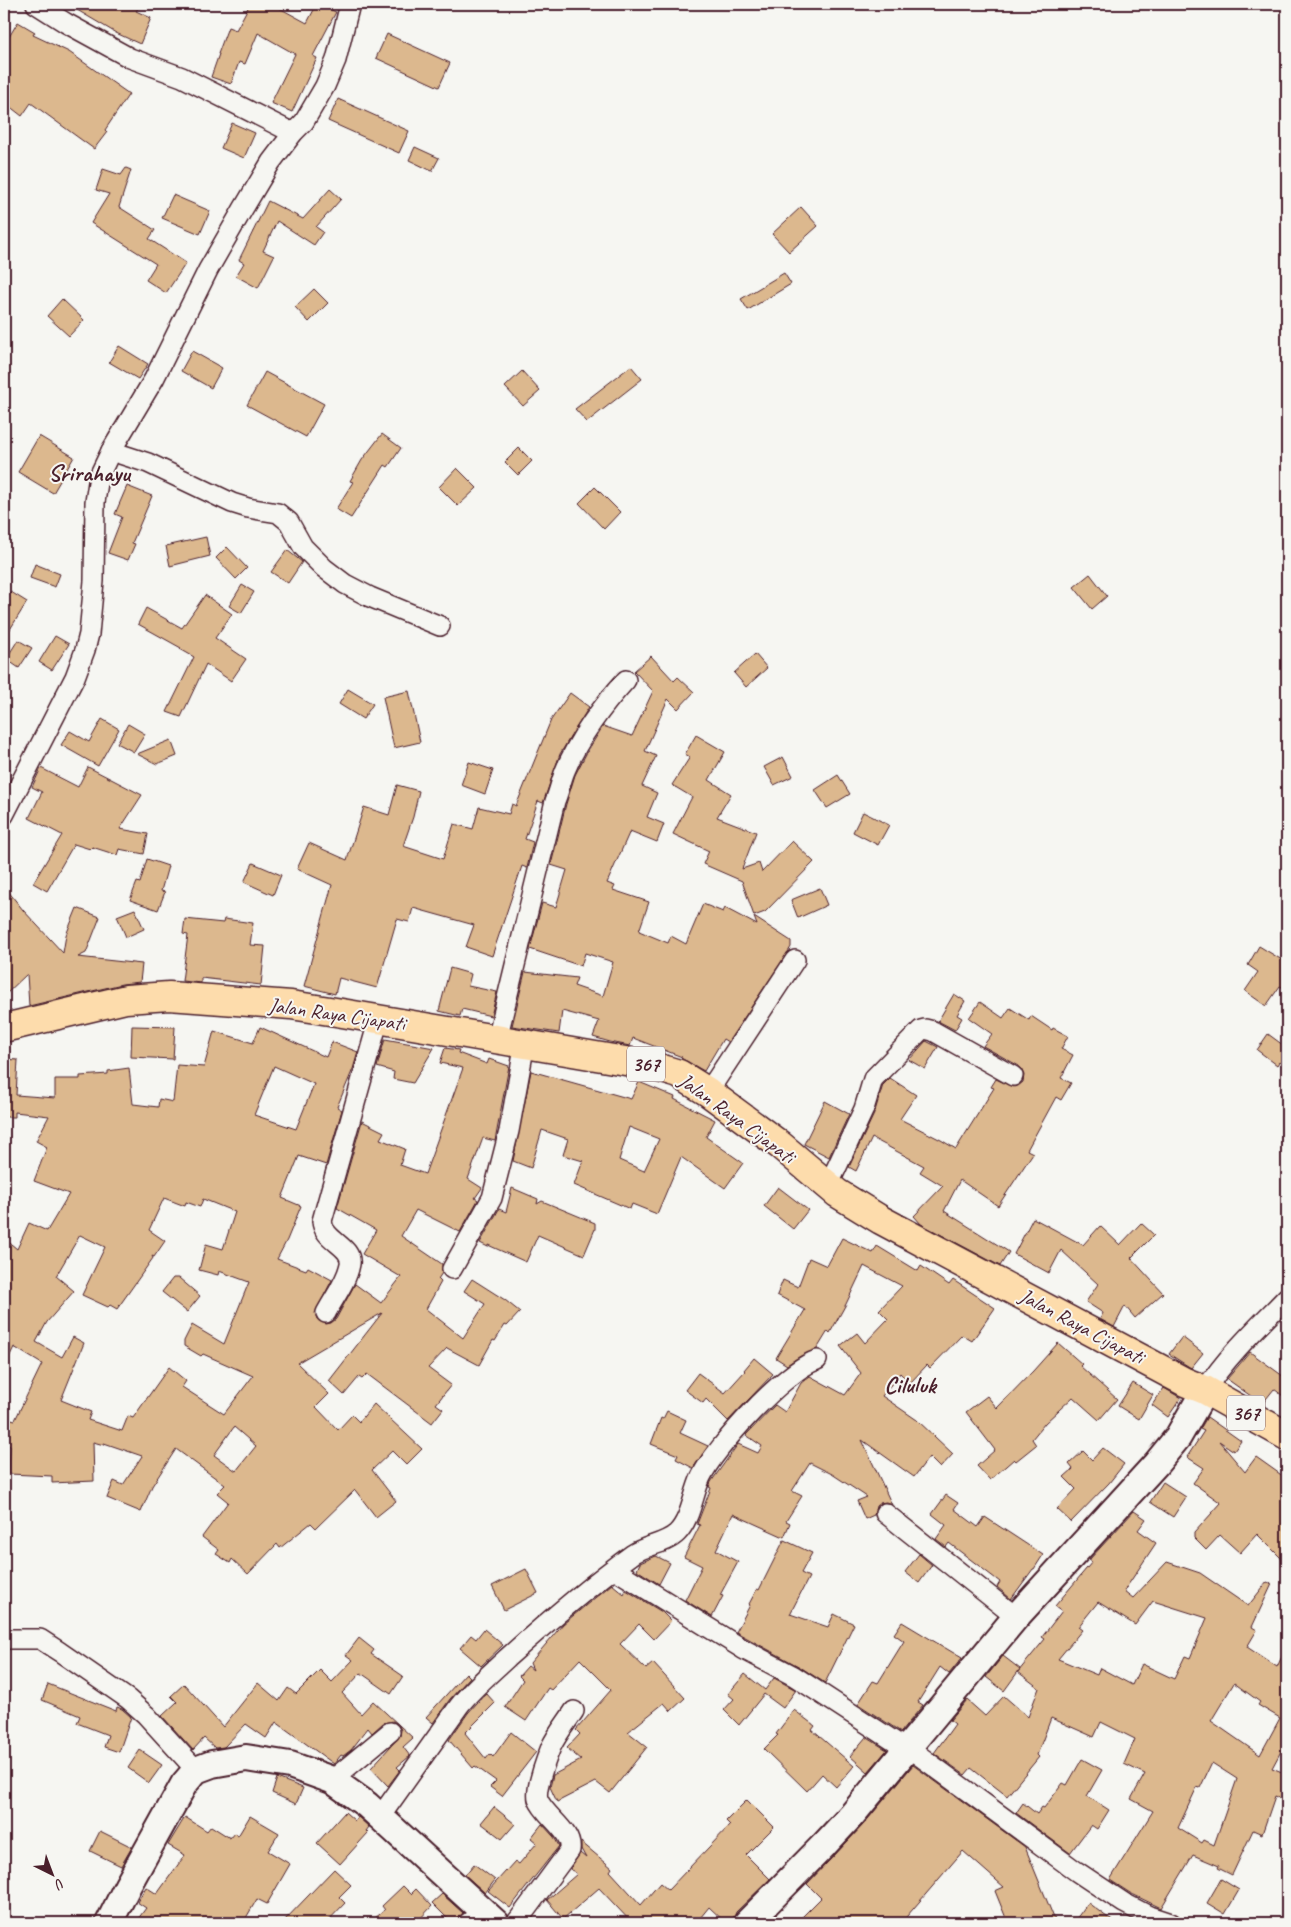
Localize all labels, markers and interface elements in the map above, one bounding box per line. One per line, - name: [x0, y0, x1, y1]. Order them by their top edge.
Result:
- district label: Srirahayu: [48, 458, 132, 488]
- street label: Jalan Raya Cijapati: [266, 991, 410, 1037]
- road number: 367: [627, 1046, 665, 1082]
- street label: Jalan Raya Cijapati: [673, 1067, 803, 1171]
- street label: Jalan Raya Cijapati: [1014, 1282, 1151, 1371]
- district label: Ciluluk: [884, 1370, 938, 1400]
- road number: 367: [1227, 1396, 1265, 1430]
- north arrow: [28, 1850, 78, 1900]
- text: U: [50, 1875, 69, 1894]

